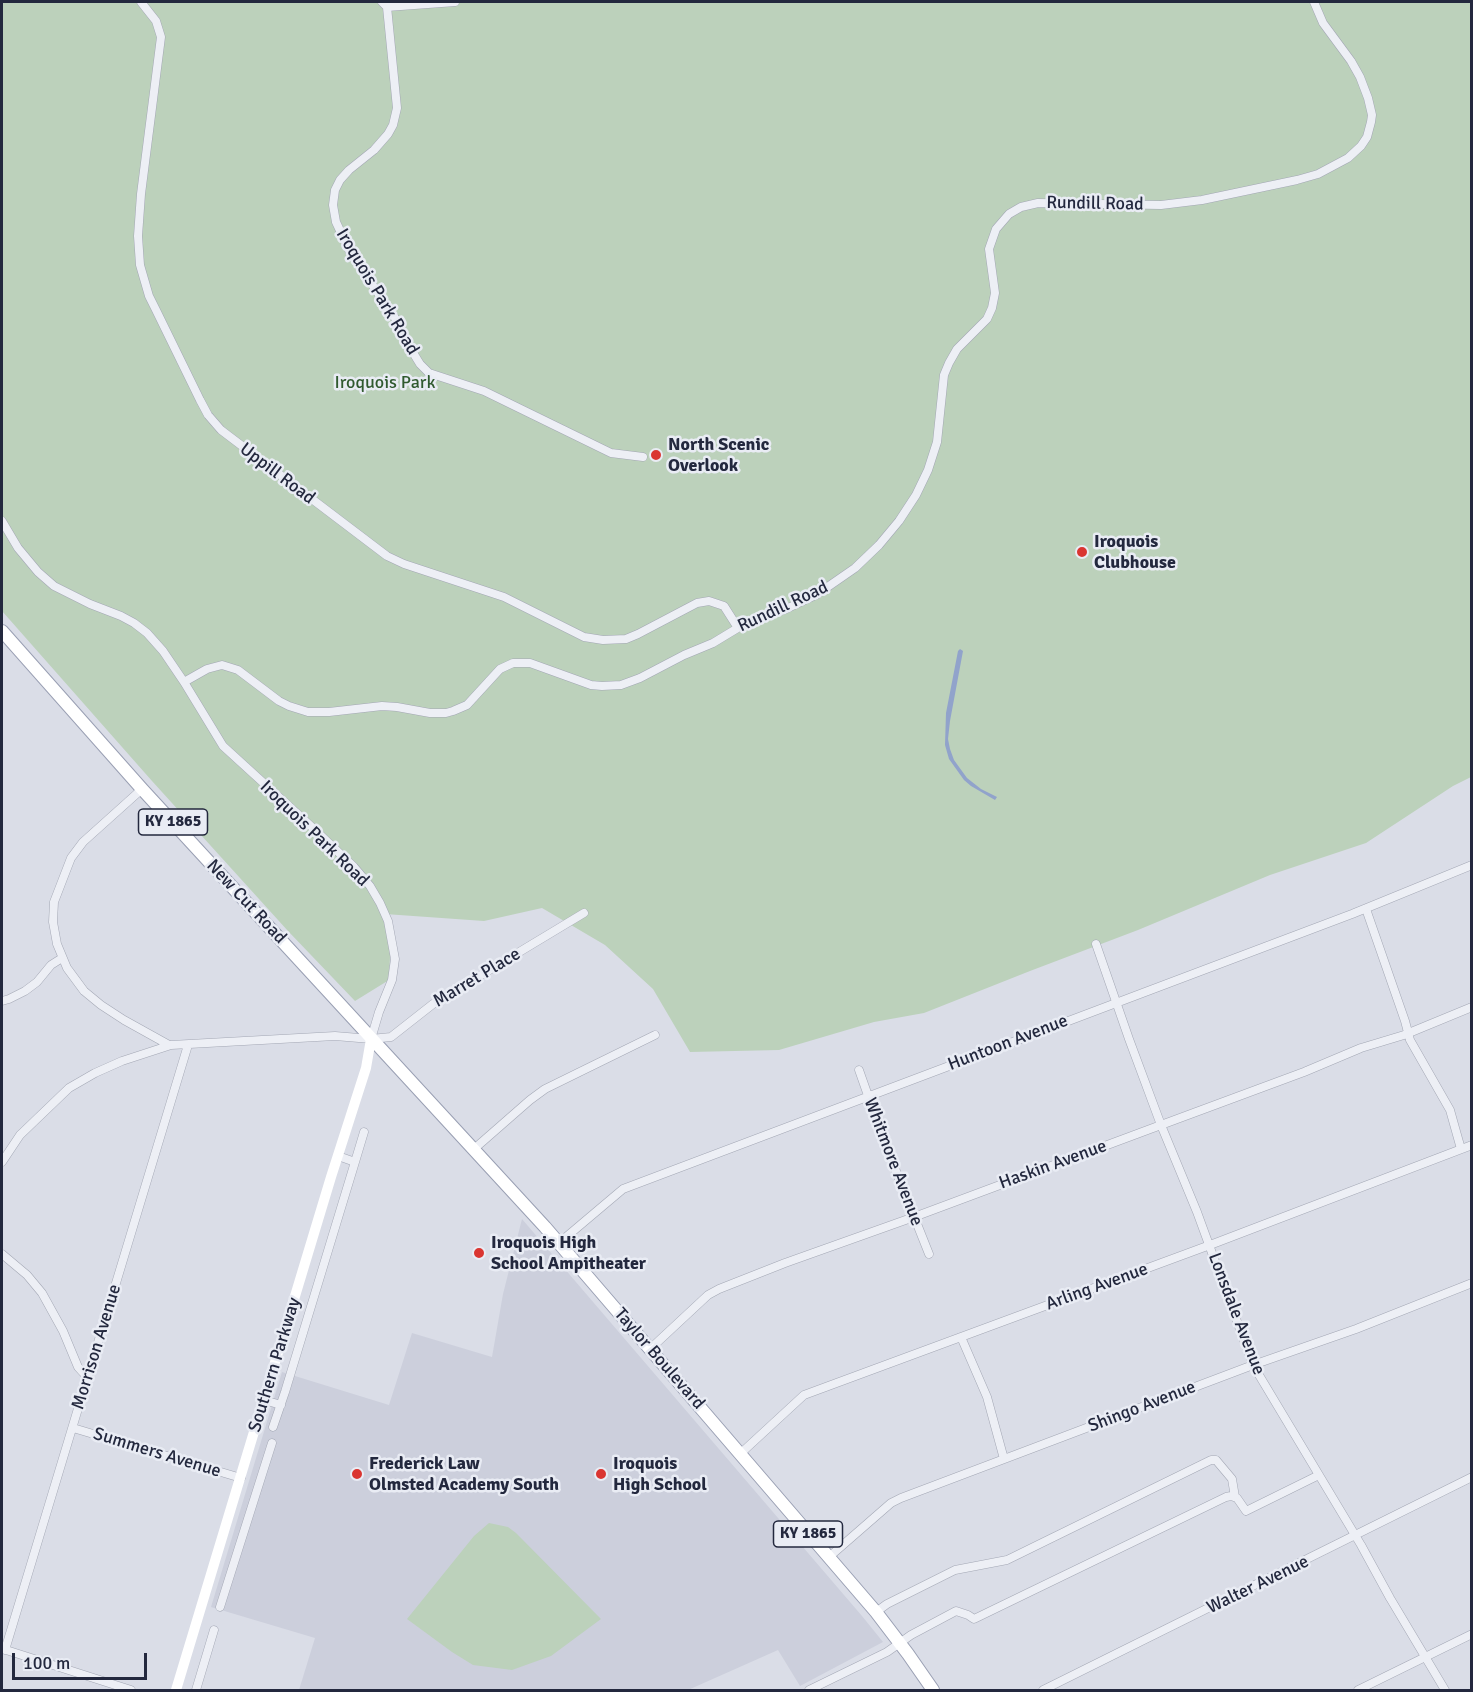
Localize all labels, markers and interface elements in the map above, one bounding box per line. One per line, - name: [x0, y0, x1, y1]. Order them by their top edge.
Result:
- street label: Rundill Road: [1046, 192, 1144, 216]
- street label: Iroquois Park Road: [331, 225, 423, 359]
- park label: Iroquois Park: [335, 372, 435, 394]
- place label: North Scenic Overlook: [668, 434, 769, 476]
- street label: Uppill Road: [235, 439, 319, 509]
- marker: North Scenic Overlook: [649, 448, 663, 462]
- place label: Iroquois Clubhouse: [1094, 531, 1176, 574]
- marker: Iroquois Clubhouse: [1075, 545, 1089, 559]
- street label: Rundill Road: [734, 577, 832, 637]
- street label: Iroquois Park Road: [255, 776, 373, 892]
- road number: KY 1865: [138, 809, 207, 835]
- street label: New Cut Road: [201, 855, 291, 949]
- street label: Marret Place: [430, 944, 524, 1012]
- street label: Huntoon Avenue: [945, 1010, 1071, 1076]
- street label: Whitmore Avenue: [859, 1095, 927, 1229]
- street label: Haskin Avenue: [996, 1136, 1110, 1194]
- place label: Iroquois High School Ampitheater: [491, 1232, 646, 1274]
- marker: Iroquois High School Ampitheater: [472, 1246, 486, 1260]
- street label: Lonsdale Avenue: [1203, 1250, 1269, 1378]
- street label: Arling Avenue: [1043, 1259, 1151, 1315]
- street label: Morrison Avenue: [68, 1282, 126, 1412]
- street label: Southern Parkway: [244, 1295, 306, 1435]
- street label: Taylor Boulevard: [609, 1304, 709, 1414]
- street label: Shingo Avenue: [1085, 1377, 1199, 1437]
- street label: Summers Avenue: [91, 1423, 223, 1483]
- place label: Frederick Law Olmsted Academy South: [369, 1453, 559, 1496]
- place label: Iroquois High School: [613, 1453, 707, 1496]
- marker: Frederick Law Olmsted Academy South: [350, 1467, 364, 1481]
- marker: Iroquois High School: [594, 1467, 608, 1481]
- road number: KY 1865: [774, 1521, 842, 1547]
- street label: Walter Avenue: [1203, 1551, 1313, 1619]
- scale bar: [15, 1641, 150, 1679]
- text: 100 m: [23, 1652, 70, 1674]

